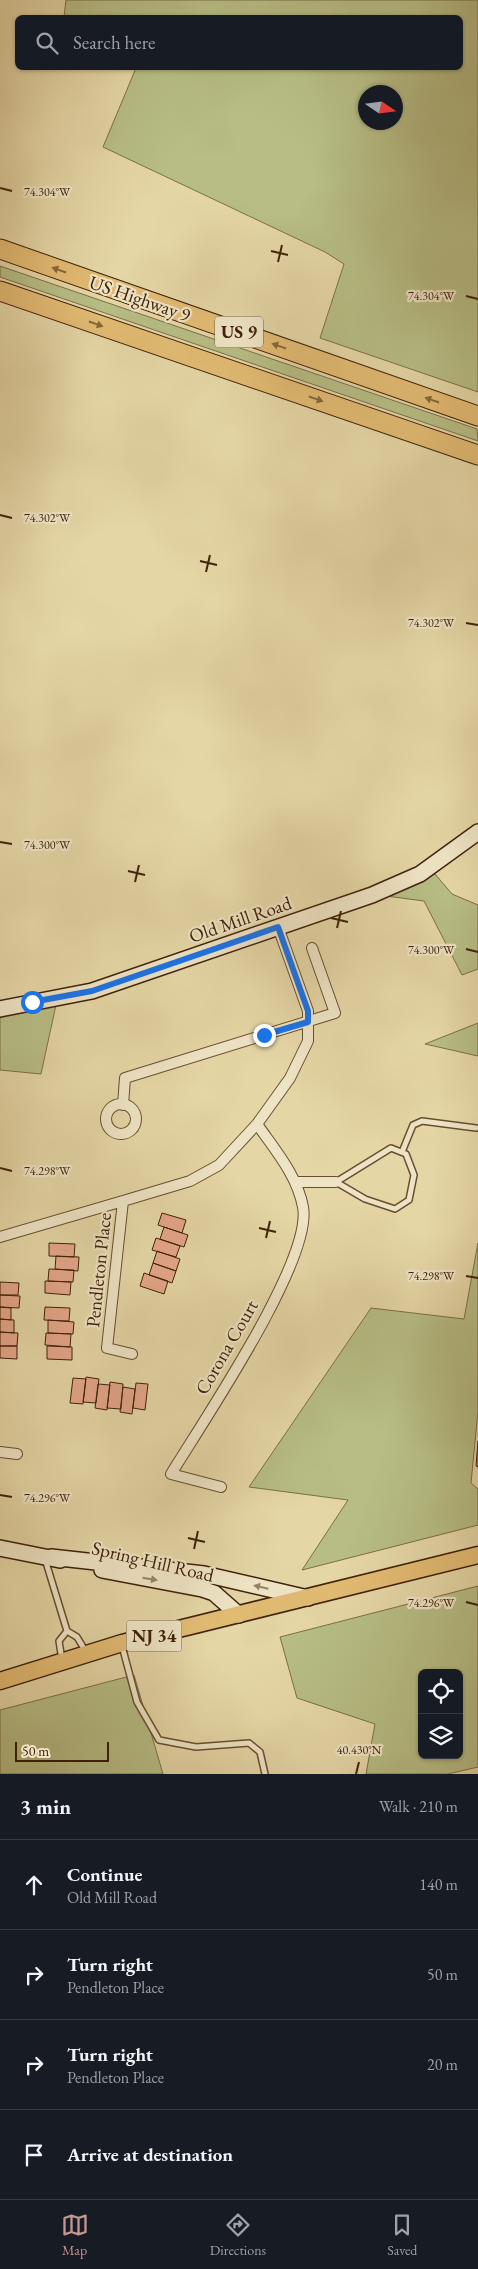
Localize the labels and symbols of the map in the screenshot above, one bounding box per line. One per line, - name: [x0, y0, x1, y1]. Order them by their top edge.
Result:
- north arrow: [358, 85, 403, 130]
- text: 74.304°W: [24, 184, 71, 200]
- one-way arrow: [51, 265, 66, 273]
- street label: US Highway 9: [86, 269, 194, 327]
- text: 74.304°W: [408, 288, 455, 304]
- road number: US 9: [215, 316, 263, 348]
- one-way arrow: [89, 320, 104, 328]
- one-way arrow: [271, 342, 286, 349]
- one-way arrow: [309, 395, 324, 403]
- one-way arrow: [424, 396, 439, 404]
- text: 74.302°W: [24, 510, 71, 526]
- text: 74.302°W: [408, 615, 455, 631]
- text: 74.300°W: [24, 837, 71, 853]
- street label: Old Mill Road: [186, 890, 295, 949]
- text: 74.300°W: [408, 942, 455, 958]
- route start: [21, 991, 44, 1014]
- route end: [253, 1024, 276, 1047]
- text: 74.298°W: [24, 1163, 71, 1179]
- street label: Pendleton Place: [80, 1211, 117, 1329]
- text: 74.298°W: [408, 1268, 455, 1284]
- street label: Corona Court: [189, 1295, 264, 1399]
- text: 74.296°W: [24, 1490, 71, 1506]
- street label: Spring Hill Road: [89, 1535, 217, 1588]
- one-way arrow: [142, 1575, 158, 1583]
- one-way arrow: [254, 1583, 269, 1591]
- text: 74.296°W: [408, 1595, 455, 1611]
- road number: NJ 34: [126, 1620, 182, 1652]
- scale bar: [15, 1739, 109, 1762]
- text: 40.430°N: [337, 1742, 382, 1758]

